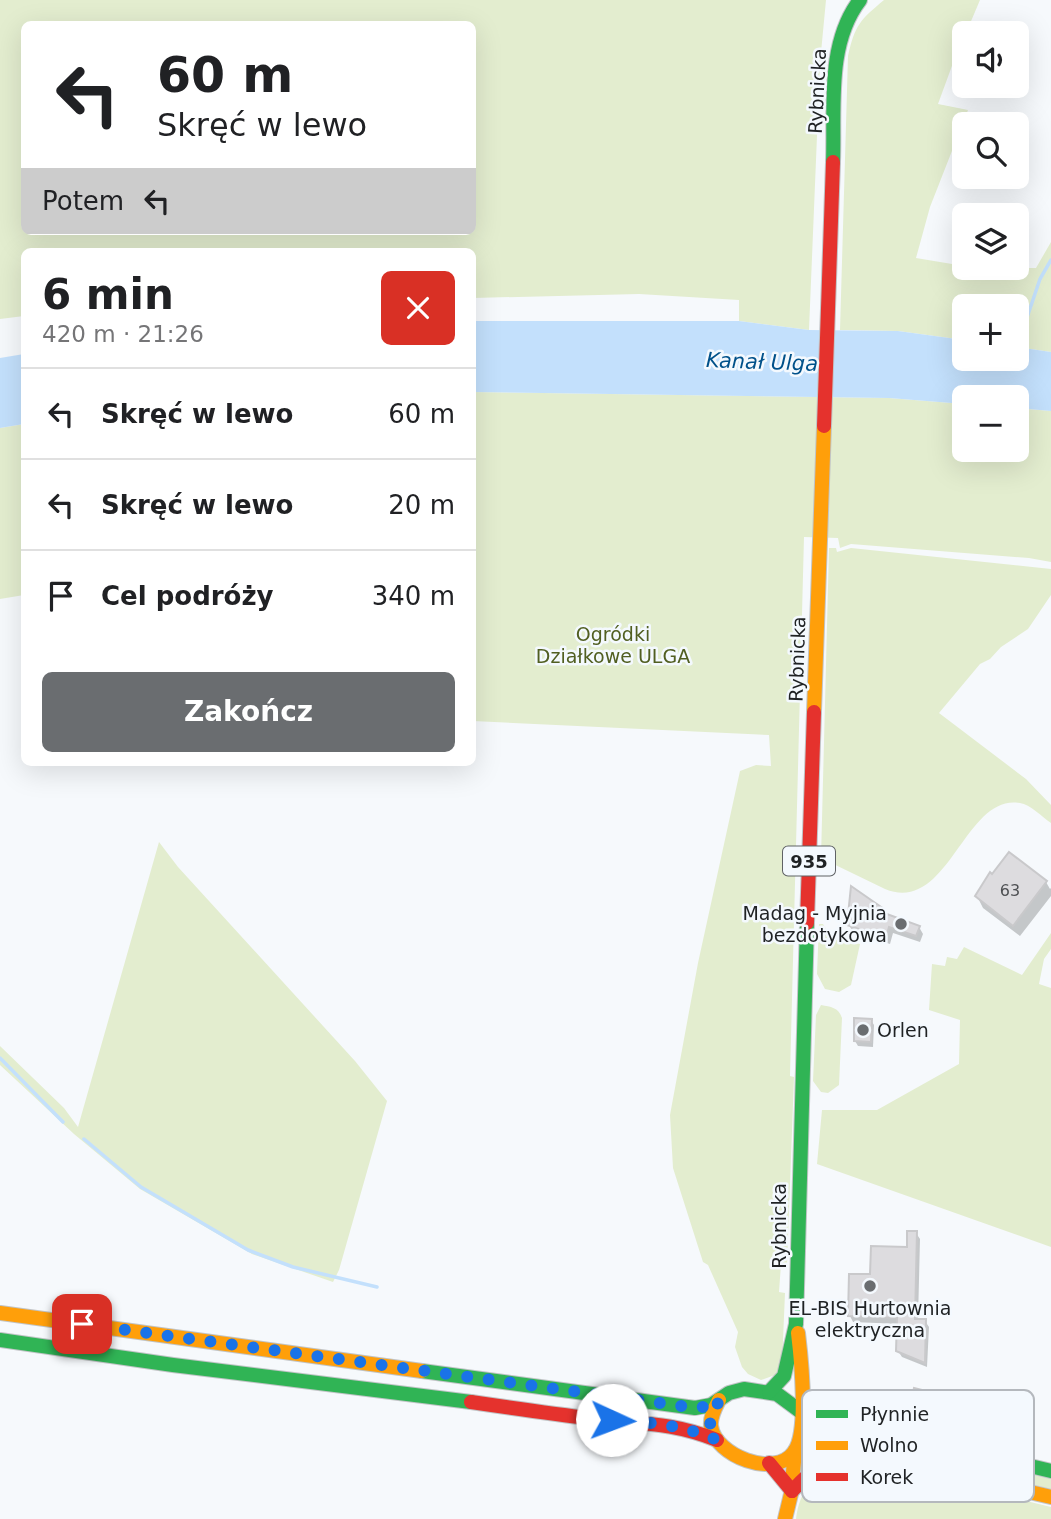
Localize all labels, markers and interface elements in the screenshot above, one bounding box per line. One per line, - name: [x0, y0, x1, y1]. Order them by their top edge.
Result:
- map controls: [952, 21, 1029, 462]
- button: sound: [952, 21, 1029, 98]
- text: 60 m: [157, 47, 293, 104]
- street label: Rybnicka: [804, 48, 830, 134]
- icon: left: [42, 49, 133, 140]
- text: Skręć w lewo: [157, 106, 367, 144]
- button: search: [952, 112, 1029, 189]
- icon: left: [138, 182, 176, 220]
- text: Potem: [42, 186, 124, 216]
- button: layers: [952, 203, 1029, 280]
- text: 6 min: [42, 270, 174, 319]
- button: close: [381, 271, 455, 345]
- button: +: [952, 294, 1029, 371]
- text: 420 m · 21:26: [42, 321, 204, 347]
- water label: Kanał Ulga: [706, 348, 818, 376]
- button: −: [952, 385, 1029, 462]
- icon: left: [42, 395, 80, 433]
- text: Skręć w lewo: [101, 399, 293, 429]
- text: 60 m: [388, 399, 455, 429]
- icon: left: [42, 486, 80, 524]
- text: Skręć w lewo: [101, 490, 293, 520]
- text: 20 m: [388, 490, 455, 520]
- icon: arrive: [42, 577, 80, 615]
- text: Cel podróży: [101, 581, 274, 611]
- text: 340 m: [372, 581, 455, 611]
- street label: Rybnicka: [785, 616, 809, 702]
- park label: Ogródki Działkowe ULGA: [536, 623, 690, 667]
- button: Zakończ: [42, 672, 455, 752]
- road number: 935: [783, 846, 835, 876]
- house number: 63: [1000, 881, 1020, 900]
- place label: Madag - Myjnia bezdotykowa: [742, 902, 887, 946]
- marker: Madag - Myjnia bezdotykowa: [893, 916, 909, 932]
- place label: Orlen: [877, 1019, 929, 1041]
- marker: Orlen: [855, 1022, 871, 1038]
- street label: Rybnicka: [768, 1183, 790, 1269]
- marker: EL-BIS Hurtownia elektryczna: [862, 1278, 878, 1294]
- pin: [52, 1294, 112, 1354]
- place label: EL-BIS Hurtownia elektryczna: [789, 1297, 951, 1341]
- icon: arrive: [63, 1305, 101, 1343]
- position arrow: [575, 1383, 649, 1457]
- legend: [802, 1390, 1034, 1502]
- text: Płynnie: [860, 1403, 929, 1425]
- text: Wolno: [860, 1434, 918, 1456]
- text: Korek: [860, 1466, 913, 1488]

